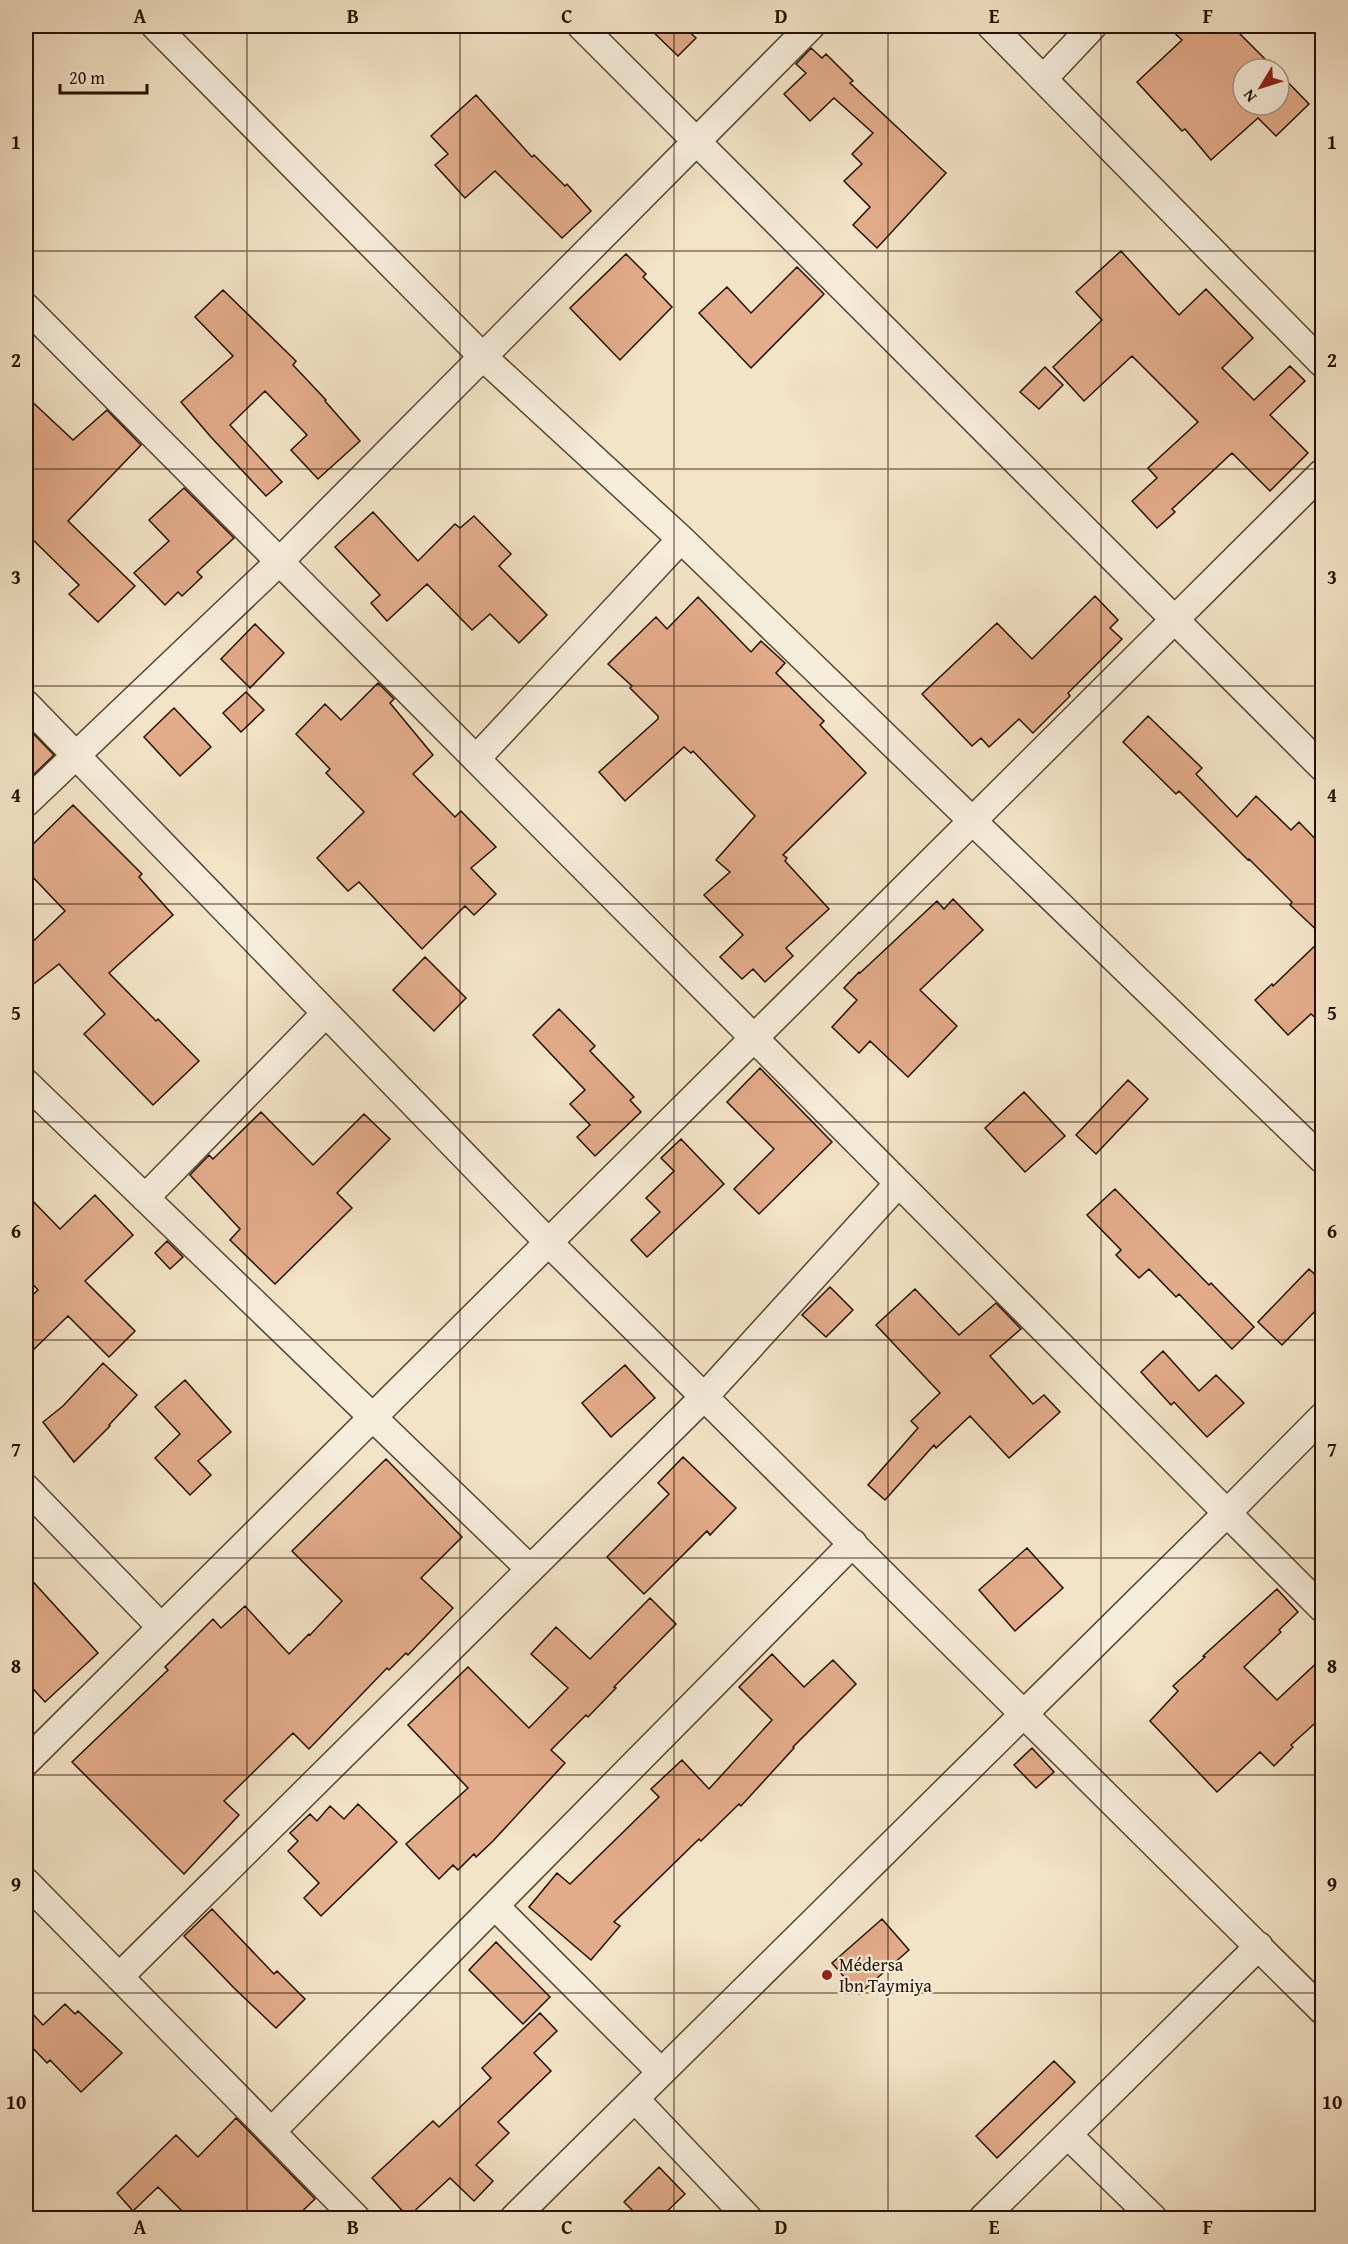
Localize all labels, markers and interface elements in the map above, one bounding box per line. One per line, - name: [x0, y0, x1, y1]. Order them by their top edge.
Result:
- text: A: [134, 1, 147, 30]
- text: B: [347, 1, 359, 30]
- text: C: [561, 1, 573, 30]
- text: D: [774, 1, 788, 30]
- text: E: [989, 1, 1000, 30]
- text: F: [1203, 1, 1213, 30]
- scale bar: [60, 57, 147, 95]
- north arrow: [1231, 57, 1291, 117]
- text: 20 m: [69, 64, 105, 91]
- text: N: [1236, 84, 1262, 108]
- text: 1: [11, 127, 21, 156]
- text: 1: [1327, 127, 1337, 156]
- text: 2: [11, 345, 21, 374]
- text: 2: [1327, 345, 1337, 374]
- text: 3: [11, 562, 21, 591]
- text: 3: [1327, 562, 1337, 591]
- text: 4: [11, 780, 21, 809]
- text: 4: [1327, 780, 1337, 809]
- text: 5: [11, 998, 21, 1027]
- text: 5: [1327, 998, 1337, 1027]
- text: 6: [11, 1216, 21, 1245]
- text: 6: [1327, 1216, 1337, 1245]
- text: 7: [11, 1434, 21, 1463]
- text: 7: [1327, 1434, 1337, 1463]
- text: 8: [11, 1651, 21, 1680]
- text: 8: [1327, 1651, 1337, 1680]
- text: 9: [11, 1869, 21, 1898]
- text: 9: [1327, 1869, 1337, 1898]
- place label: Médersa Ibn Taymiya: [839, 1951, 932, 1999]
- marker: Médersa Ibn Taymiya: [820, 1968, 834, 1982]
- text: 10: [6, 2087, 26, 2116]
- text: 10: [1322, 2087, 1342, 2116]
- text: A: [134, 2212, 147, 2241]
- text: B: [347, 2212, 359, 2241]
- text: C: [561, 2212, 573, 2241]
- text: D: [774, 2212, 788, 2241]
- text: E: [989, 2212, 1000, 2241]
- text: F: [1203, 2212, 1213, 2241]

